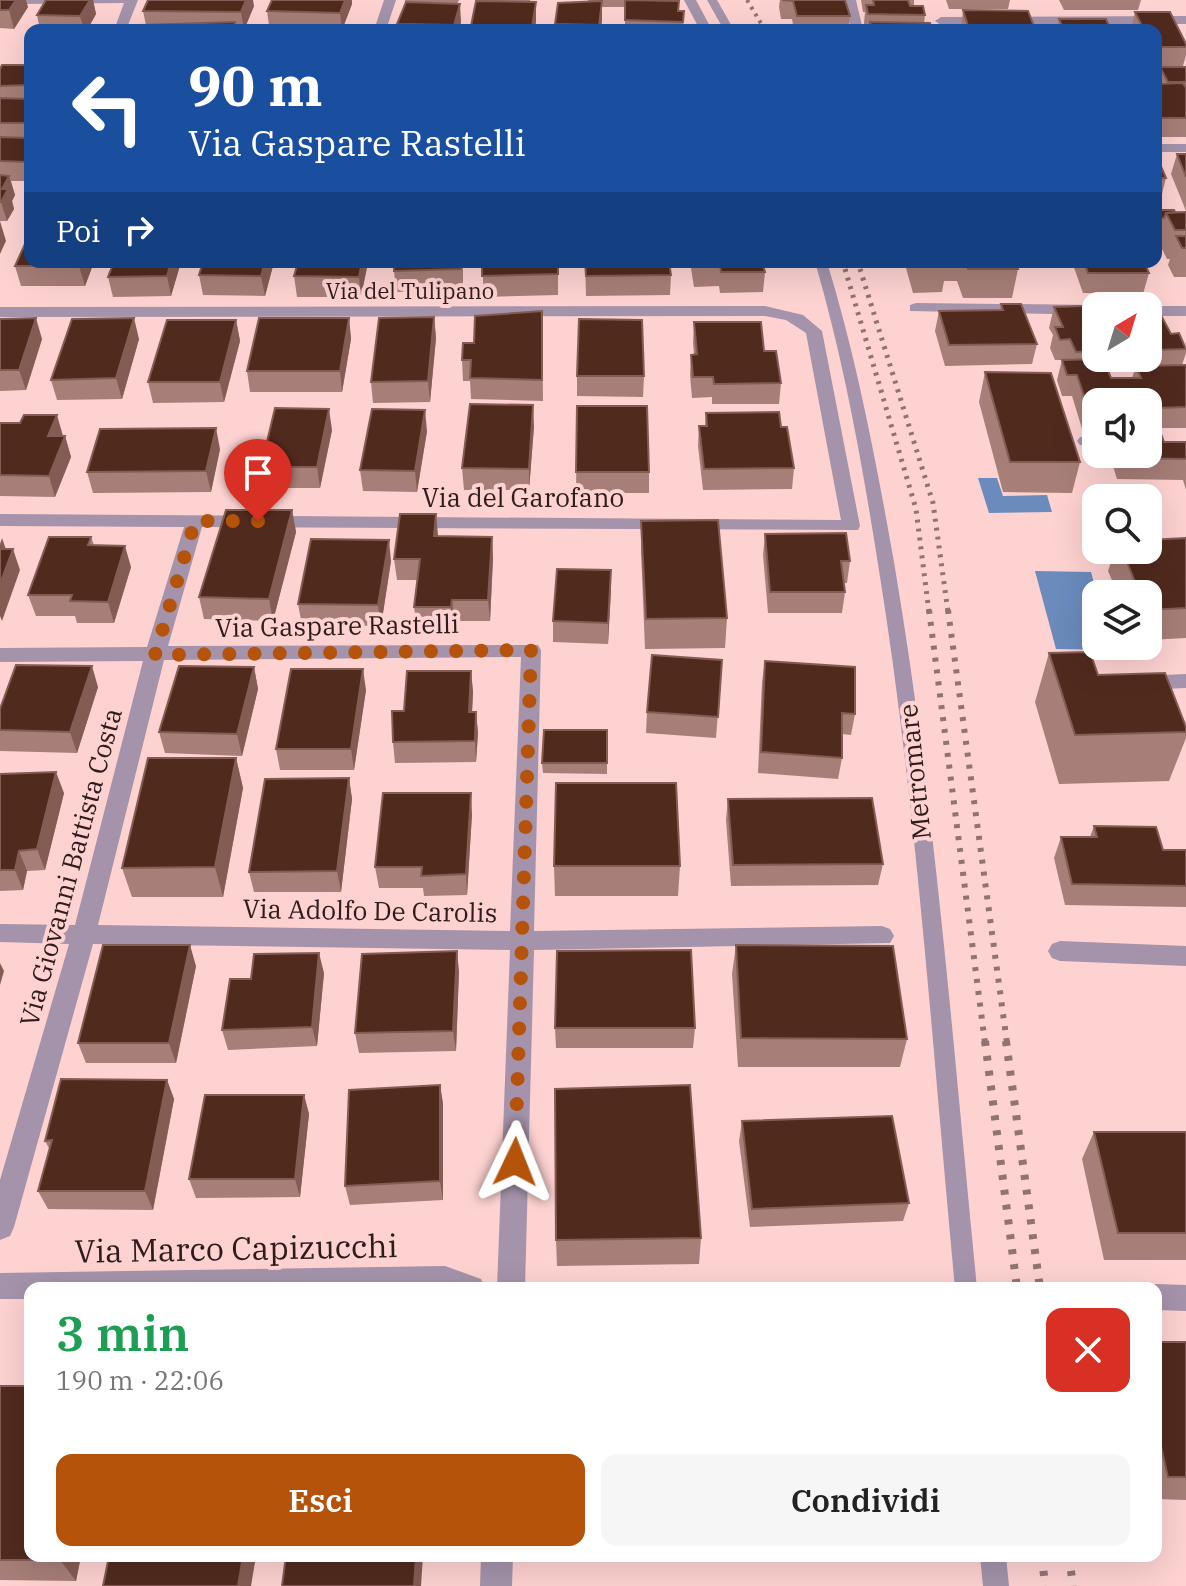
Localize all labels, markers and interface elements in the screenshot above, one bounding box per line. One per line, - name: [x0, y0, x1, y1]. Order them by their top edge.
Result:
- text: 90 m: [188, 49, 323, 121]
- icon: left: [56, 56, 160, 160]
- text: Via Gaspare Rastelli: [188, 119, 526, 166]
- icon: right: [117, 208, 161, 252]
- text: Poi: [56, 211, 101, 250]
- street label: Via del Tulipano: [326, 276, 494, 305]
- north arrow: [1082, 292, 1162, 372]
- map controls: [1082, 292, 1162, 660]
- button: sound: [1082, 388, 1162, 468]
- pin: [224, 439, 292, 521]
- icon: arrive: [236, 451, 280, 495]
- street label: Via del Garofano: [422, 480, 624, 514]
- button: search: [1082, 484, 1162, 564]
- button: layers: [1082, 580, 1162, 660]
- street label: Via Gaspare Rastelli: [215, 606, 459, 644]
- street label: Metromare: [890, 702, 938, 842]
- street label: Via Giovanni Battista Costa: [11, 704, 129, 1030]
- street label: Via Adolfo De Carolis: [242, 891, 498, 929]
- position arrow: [473, 1120, 557, 1204]
- street label: Via Marco Capizucchi: [74, 1224, 398, 1272]
- text: 3 min: [56, 1302, 189, 1364]
- button: close: [1046, 1308, 1130, 1392]
- text: 190 m · 22:06: [56, 1363, 224, 1397]
- button: Esci: [56, 1454, 585, 1546]
- button: Condividi: [601, 1454, 1130, 1546]

